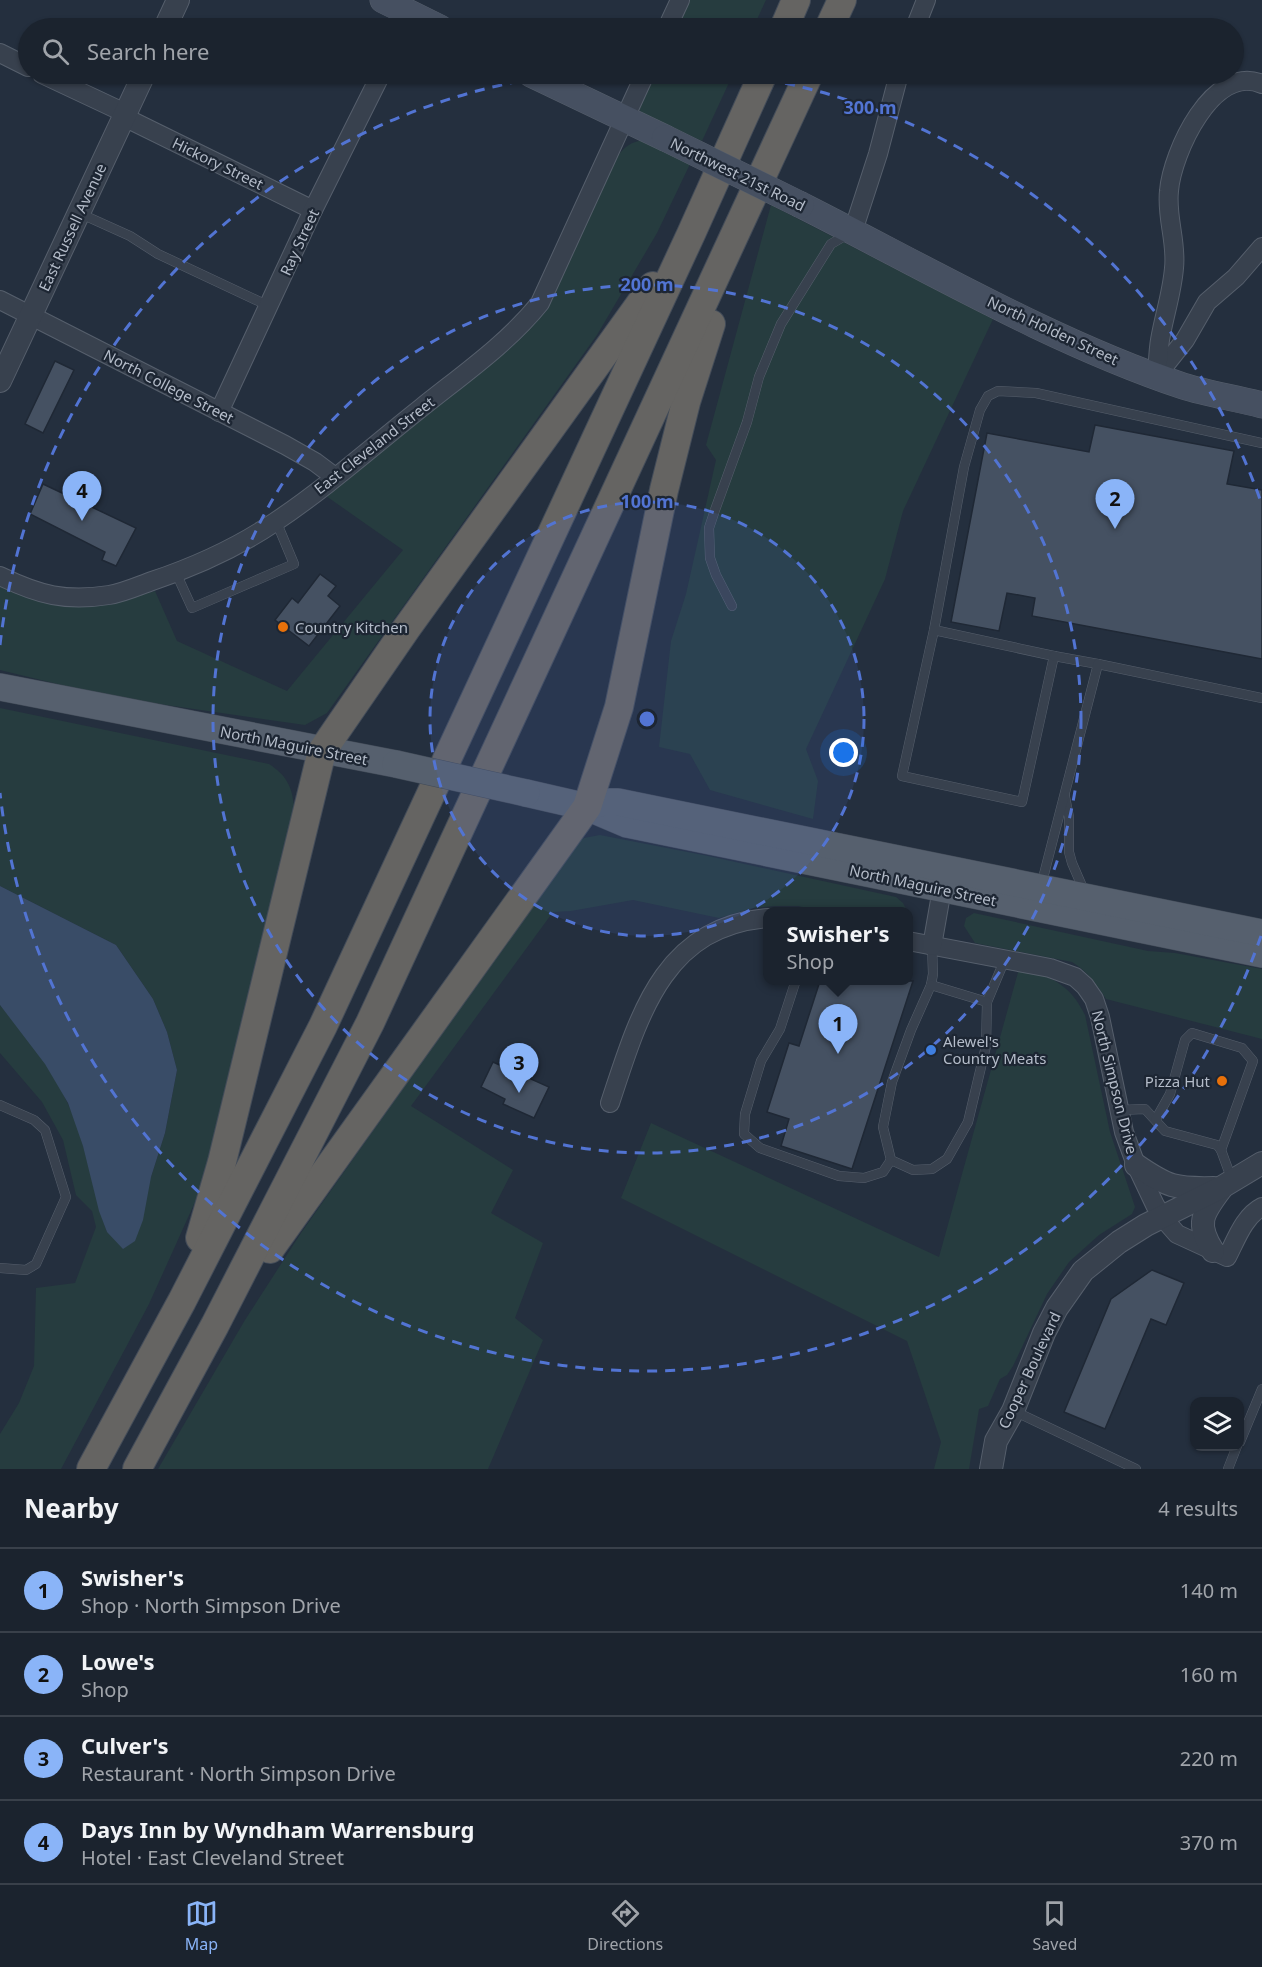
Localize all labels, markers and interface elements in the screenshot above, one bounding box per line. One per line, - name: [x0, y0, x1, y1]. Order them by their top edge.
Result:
- search box: [18, 18, 1244, 84]
- icon: search: [39, 35, 72, 68]
- text: Search here: [87, 36, 209, 66]
- text: 300 m: [843, 95, 897, 119]
- street label: Hickory Street: [169, 132, 267, 194]
- street label: Northwest 21st Road: [667, 133, 809, 215]
- street label: East Russell Avenue: [34, 160, 110, 294]
- street label: Ray Street: [275, 205, 323, 278]
- text: 200 m: [620, 272, 674, 296]
- street label: North Holden Street: [984, 291, 1122, 369]
- street label: North College Street: [101, 345, 238, 428]
- street label: East Cleveland Street: [310, 391, 439, 498]
- pin: 4: [62, 472, 101, 521]
- pin: 2: [1096, 480, 1134, 529]
- text: 100 m: [620, 489, 674, 513]
- place label: Country Kitchen: [295, 617, 408, 637]
- marker: Country Kitchen: [276, 620, 290, 634]
- centre of rings: [637, 709, 657, 729]
- street label: North Maguire Street: [219, 721, 370, 769]
- your location: [829, 738, 858, 767]
- street label: North Maguire Street: [848, 860, 999, 910]
- popup: [763, 907, 913, 985]
- text: Swisher's: [787, 918, 889, 948]
- text: Shop: [787, 948, 834, 975]
- pin: 1: [818, 1004, 858, 1054]
- street label: North Simpson Drive: [1087, 1008, 1143, 1156]
- place label: Alewel's Country Meats: [943, 1031, 1046, 1068]
- marker: Alewel's Country Meats: [924, 1043, 938, 1057]
- pin: 3: [500, 1044, 538, 1093]
- place label: Pizza Hut: [1145, 1071, 1211, 1091]
- marker: Pizza Hut: [1215, 1074, 1229, 1088]
- street label: Cooper Boulevard: [993, 1308, 1065, 1432]
- map controls: [1190, 1397, 1244, 1451]
- button: layers: [1190, 1397, 1244, 1451]
- text: Nearby: [24, 1490, 119, 1526]
- text: 4 results: [1158, 1495, 1238, 1522]
- text: Swisher's: [81, 1562, 184, 1592]
- text: 1: [38, 1577, 49, 1604]
- text: 140 m: [1180, 1577, 1238, 1604]
- text: Shop · North Simpson Drive: [81, 1592, 341, 1619]
- text: Lowe's: [81, 1646, 155, 1676]
- text: 2: [38, 1661, 49, 1688]
- text: 160 m: [1180, 1661, 1238, 1688]
- text: Shop: [81, 1676, 129, 1703]
- text: Culver's: [81, 1730, 169, 1760]
- text: 3: [38, 1745, 49, 1772]
- text: 220 m: [1180, 1745, 1238, 1772]
- text: Restaurant · North Simpson Drive: [81, 1760, 396, 1787]
- text: Days Inn by Wyndham Warrensburg: [81, 1814, 474, 1844]
- text: 4: [38, 1829, 49, 1856]
- text: 370 m: [1180, 1829, 1238, 1856]
- text: Hotel · East Cleveland Street: [81, 1844, 344, 1871]
- tab: Map: [185, 1897, 218, 1955]
- tab: Directions: [587, 1897, 663, 1955]
- tab: Saved: [1033, 1897, 1077, 1955]

